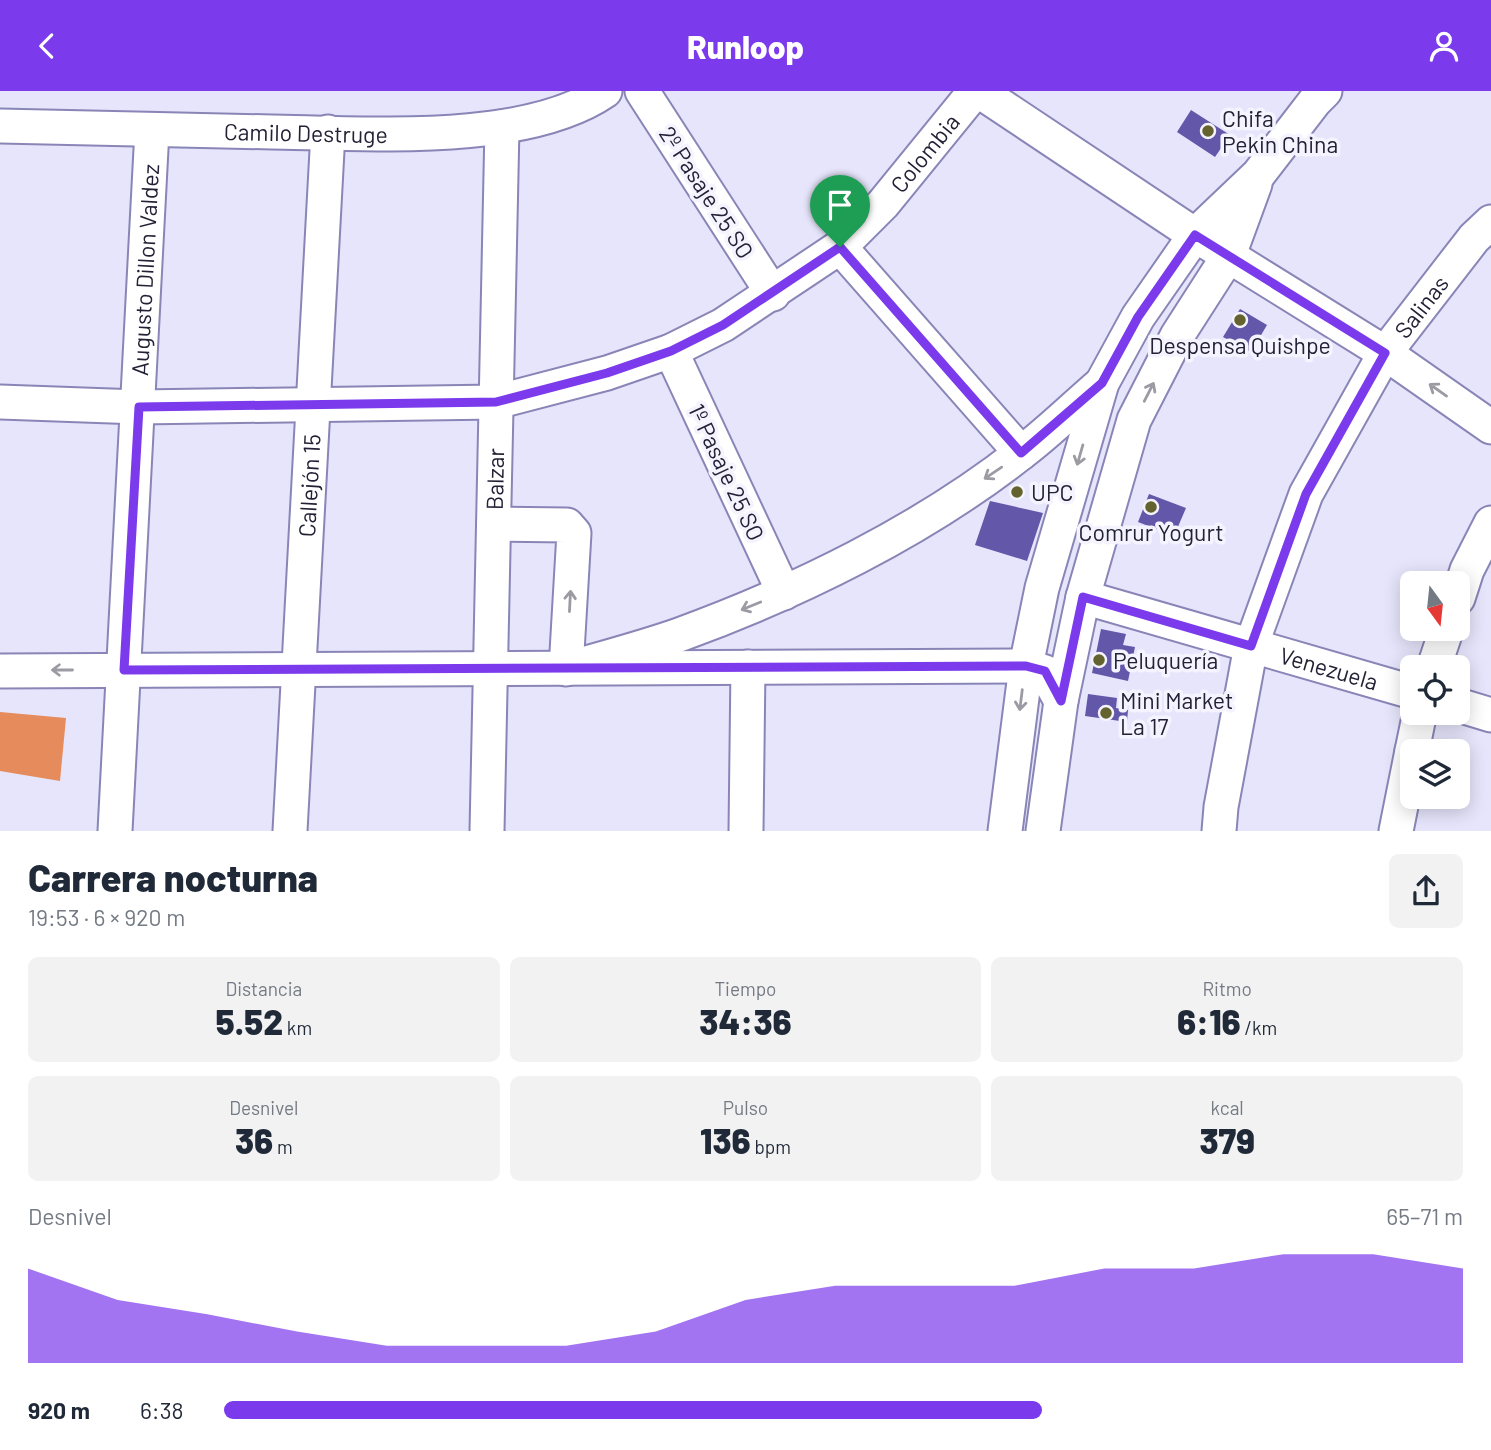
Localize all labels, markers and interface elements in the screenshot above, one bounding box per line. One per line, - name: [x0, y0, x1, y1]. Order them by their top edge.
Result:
- icon: back: [28, 27, 66, 65]
- text: Runloop: [687, 27, 804, 65]
- icon: person: [1425, 27, 1463, 65]
- place label: Chifa Pekin China: [1222, 104, 1338, 158]
- street label: Colombia: [884, 108, 965, 198]
- street label: Camilo Destruge: [224, 117, 388, 148]
- street label: 2º Pasaje 25 SO: [654, 121, 760, 263]
- marker: Chifa Pekin China: [1200, 123, 1216, 139]
- street label: Augusto Dillon Valdez: [125, 163, 164, 376]
- pin: [810, 175, 870, 247]
- icon: arrive: [821, 186, 859, 224]
- street label: Salinas: [1388, 270, 1454, 343]
- marker: Despensa Quishpe: [1232, 312, 1248, 328]
- place label: Despensa Quishpe: [1149, 331, 1331, 359]
- one-way arrow: [1142, 382, 1156, 403]
- one-way arrow: [1429, 383, 1448, 397]
- street label: 1º Pasaje 25 SO: [683, 399, 771, 545]
- street label: Callejón 15: [292, 433, 326, 538]
- one-way arrow: [1073, 444, 1086, 466]
- street label: Balzar: [480, 447, 509, 510]
- one-way arrow: [983, 466, 1003, 480]
- place label: UPC: [1031, 478, 1073, 506]
- marker: UPC: [1009, 484, 1025, 500]
- marker: Comrur Yogurt: [1143, 499, 1159, 515]
- place label: Comrur Yogurt: [1078, 518, 1224, 546]
- north arrow: [1400, 571, 1470, 641]
- map controls: [1400, 571, 1470, 809]
- one-way arrow: [564, 590, 577, 613]
- one-way arrow: [740, 600, 762, 613]
- street label: Venezuela: [1276, 641, 1381, 695]
- place label: Peluquería: [1113, 646, 1218, 674]
- marker: Peluquería: [1091, 652, 1107, 668]
- button: locate: [1400, 655, 1470, 725]
- one-way arrow: [51, 663, 74, 677]
- place label: Mini Market La 17: [1120, 686, 1233, 740]
- one-way arrow: [1015, 688, 1028, 711]
- marker: Mini Market La 17: [1098, 705, 1114, 721]
- button: layers: [1400, 739, 1470, 809]
- text: Carrera nocturna: [28, 854, 318, 900]
- button: share: [1389, 854, 1463, 928]
- text: 19:53 · 6 × 920 m: [28, 903, 185, 931]
- text: Distancia: [225, 977, 302, 1000]
- text: Tiempo: [715, 977, 776, 1000]
- text: Ritmo: [1202, 977, 1252, 1000]
- text: 5.52: [216, 1000, 283, 1042]
- text: 34:36: [699, 1000, 792, 1042]
- text: 6:16: [1177, 1000, 1241, 1042]
- text: km: [283, 1016, 312, 1039]
- text: /km: [1241, 1016, 1277, 1039]
- text: Desnivel: [229, 1096, 298, 1119]
- text: Pulso: [723, 1096, 768, 1119]
- text: kcal: [1211, 1096, 1244, 1119]
- text: 36: [235, 1119, 273, 1161]
- text: 136: [700, 1119, 751, 1161]
- text: 379: [1199, 1119, 1255, 1161]
- text: m: [273, 1135, 293, 1158]
- text: bpm: [751, 1135, 791, 1158]
- text: Desnivel: [28, 1202, 112, 1230]
- text: 65–71 m: [1386, 1202, 1463, 1230]
- text: 920 m: [28, 1396, 90, 1424]
- text: 6:38: [140, 1396, 183, 1424]

